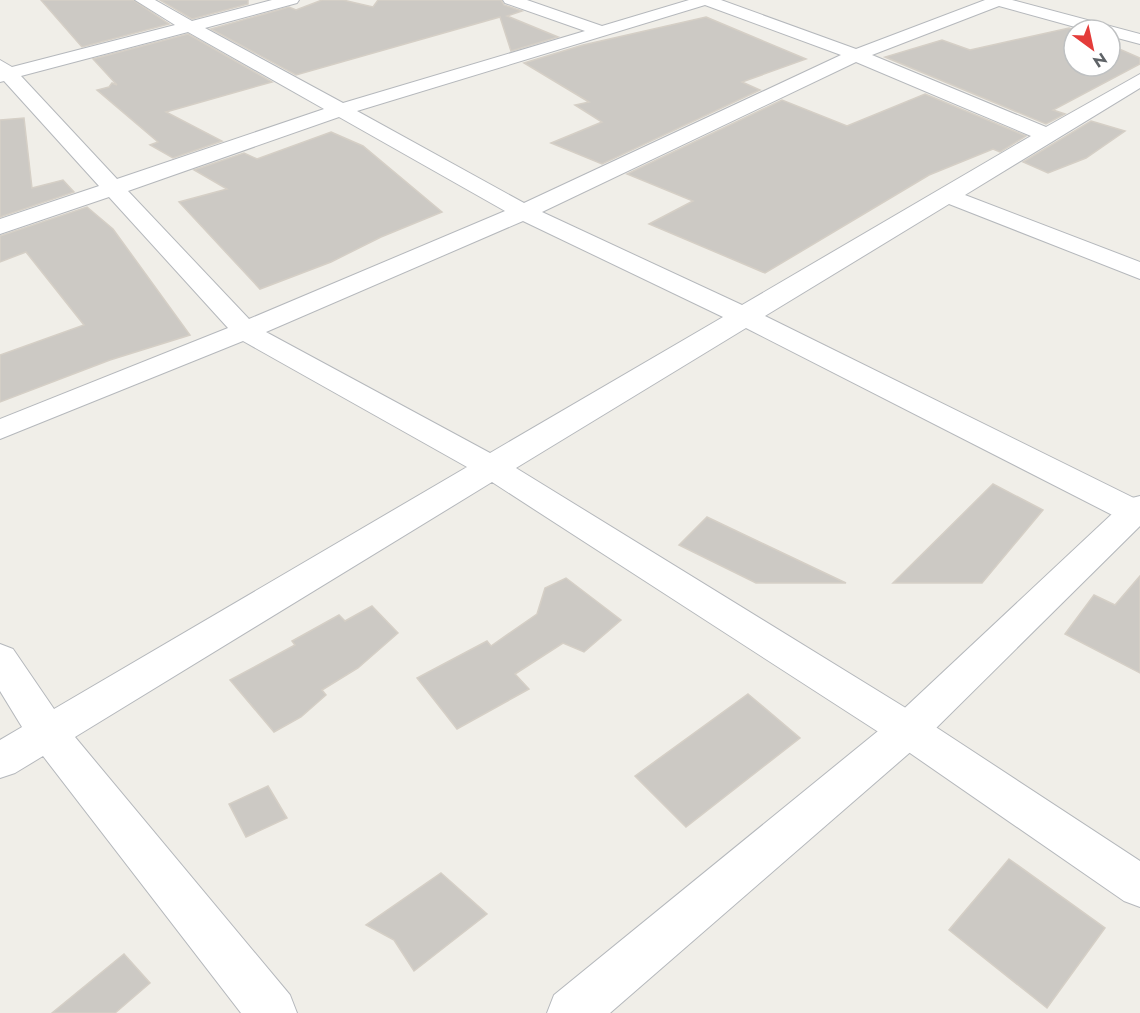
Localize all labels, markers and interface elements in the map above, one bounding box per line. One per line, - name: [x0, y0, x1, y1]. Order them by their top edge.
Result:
- north arrow: [1062, 18, 1122, 78]
- text: N: [1088, 47, 1111, 73]

